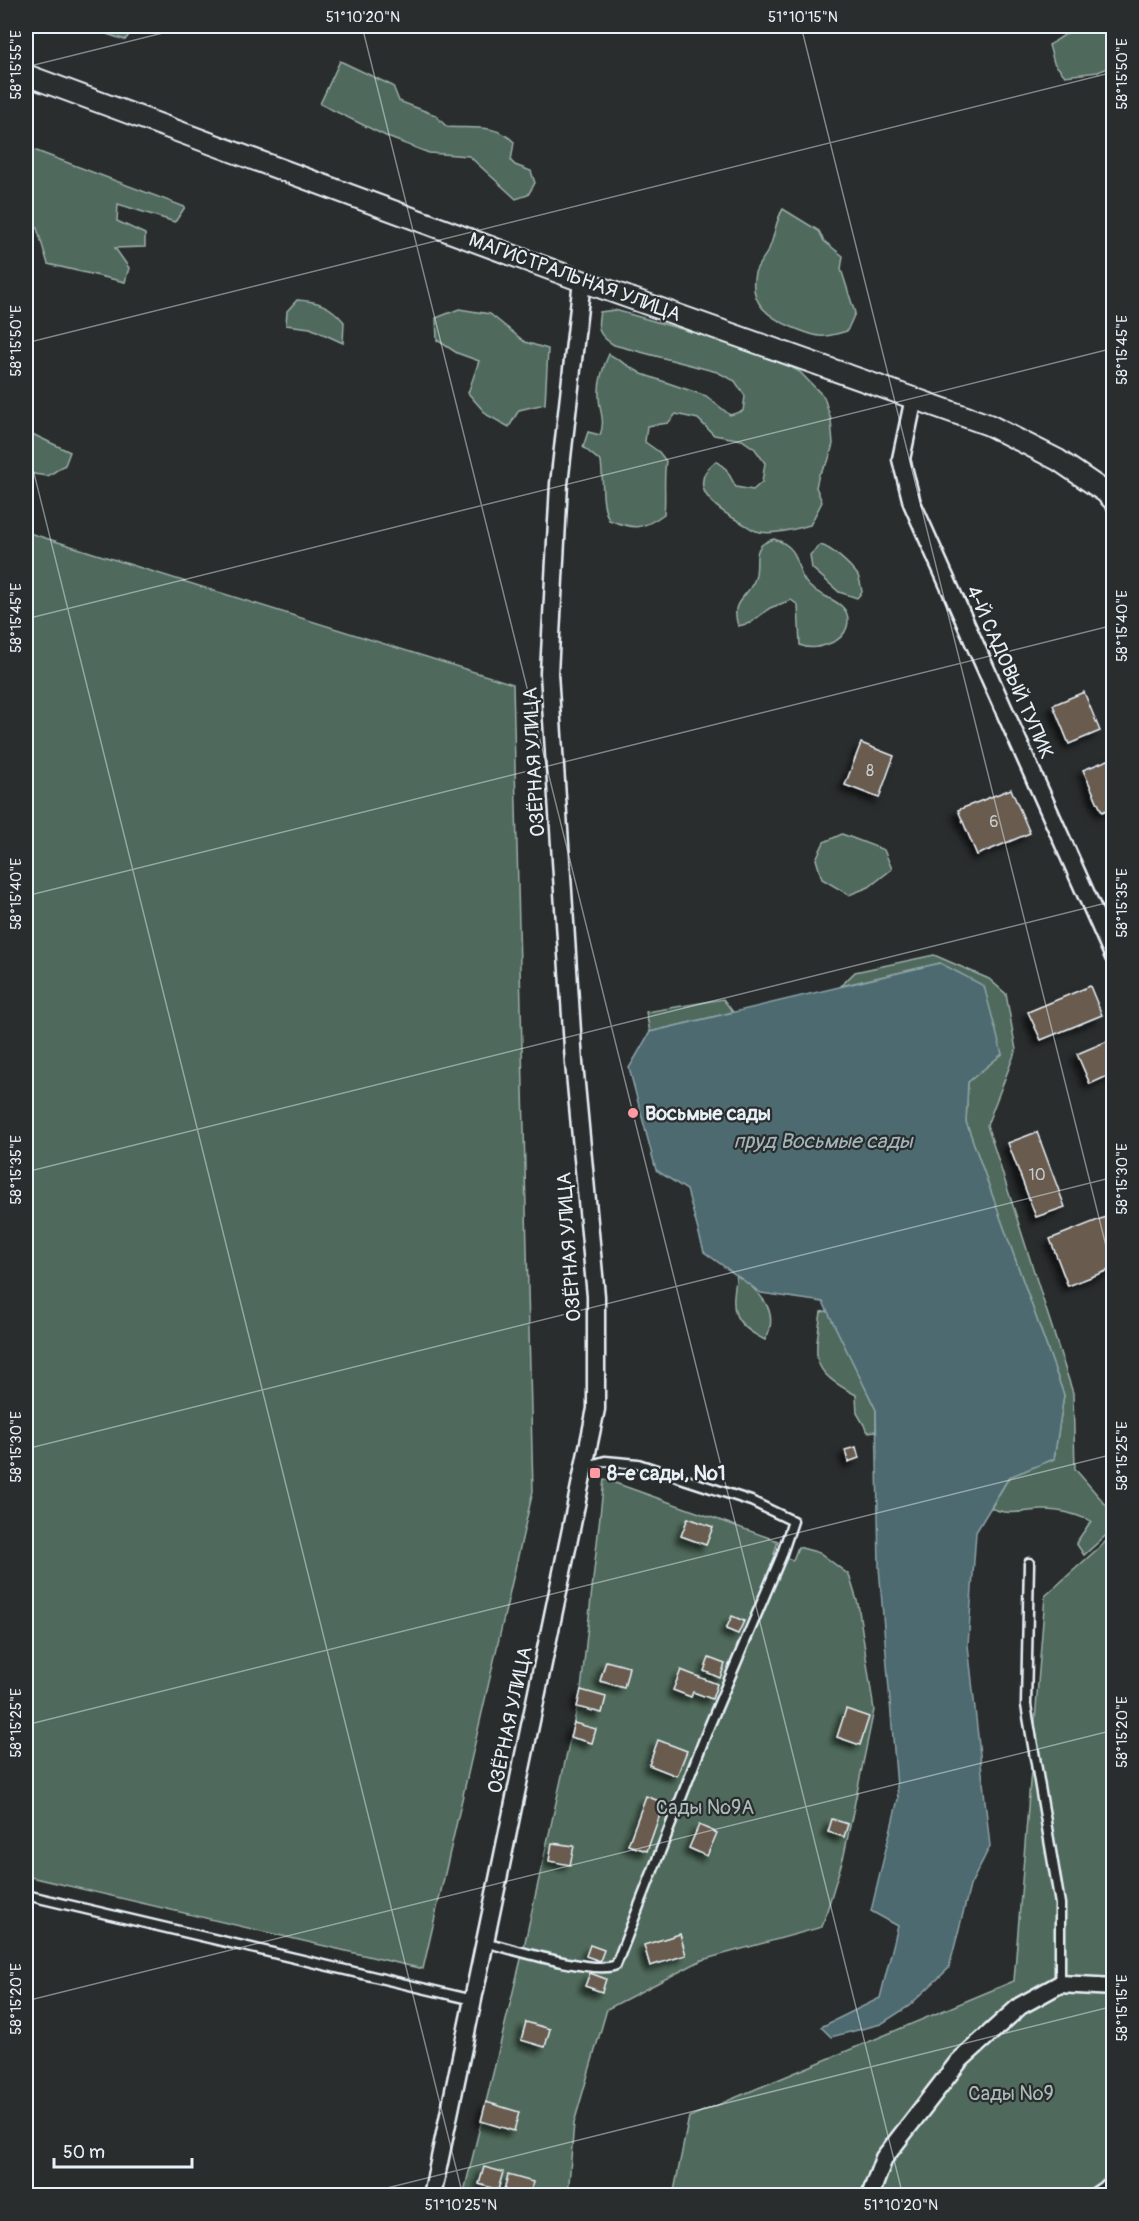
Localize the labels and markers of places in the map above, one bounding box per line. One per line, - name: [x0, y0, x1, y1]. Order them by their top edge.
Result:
- place label: Восьмые сады: [645, 1101, 771, 1126]
- marker: Восьмые сады: [626, 1106, 640, 1120]
- place label: 8-е сады, №1: [607, 1461, 726, 1486]
- marker: 8-е сады, №1: [588, 1466, 602, 1480]

